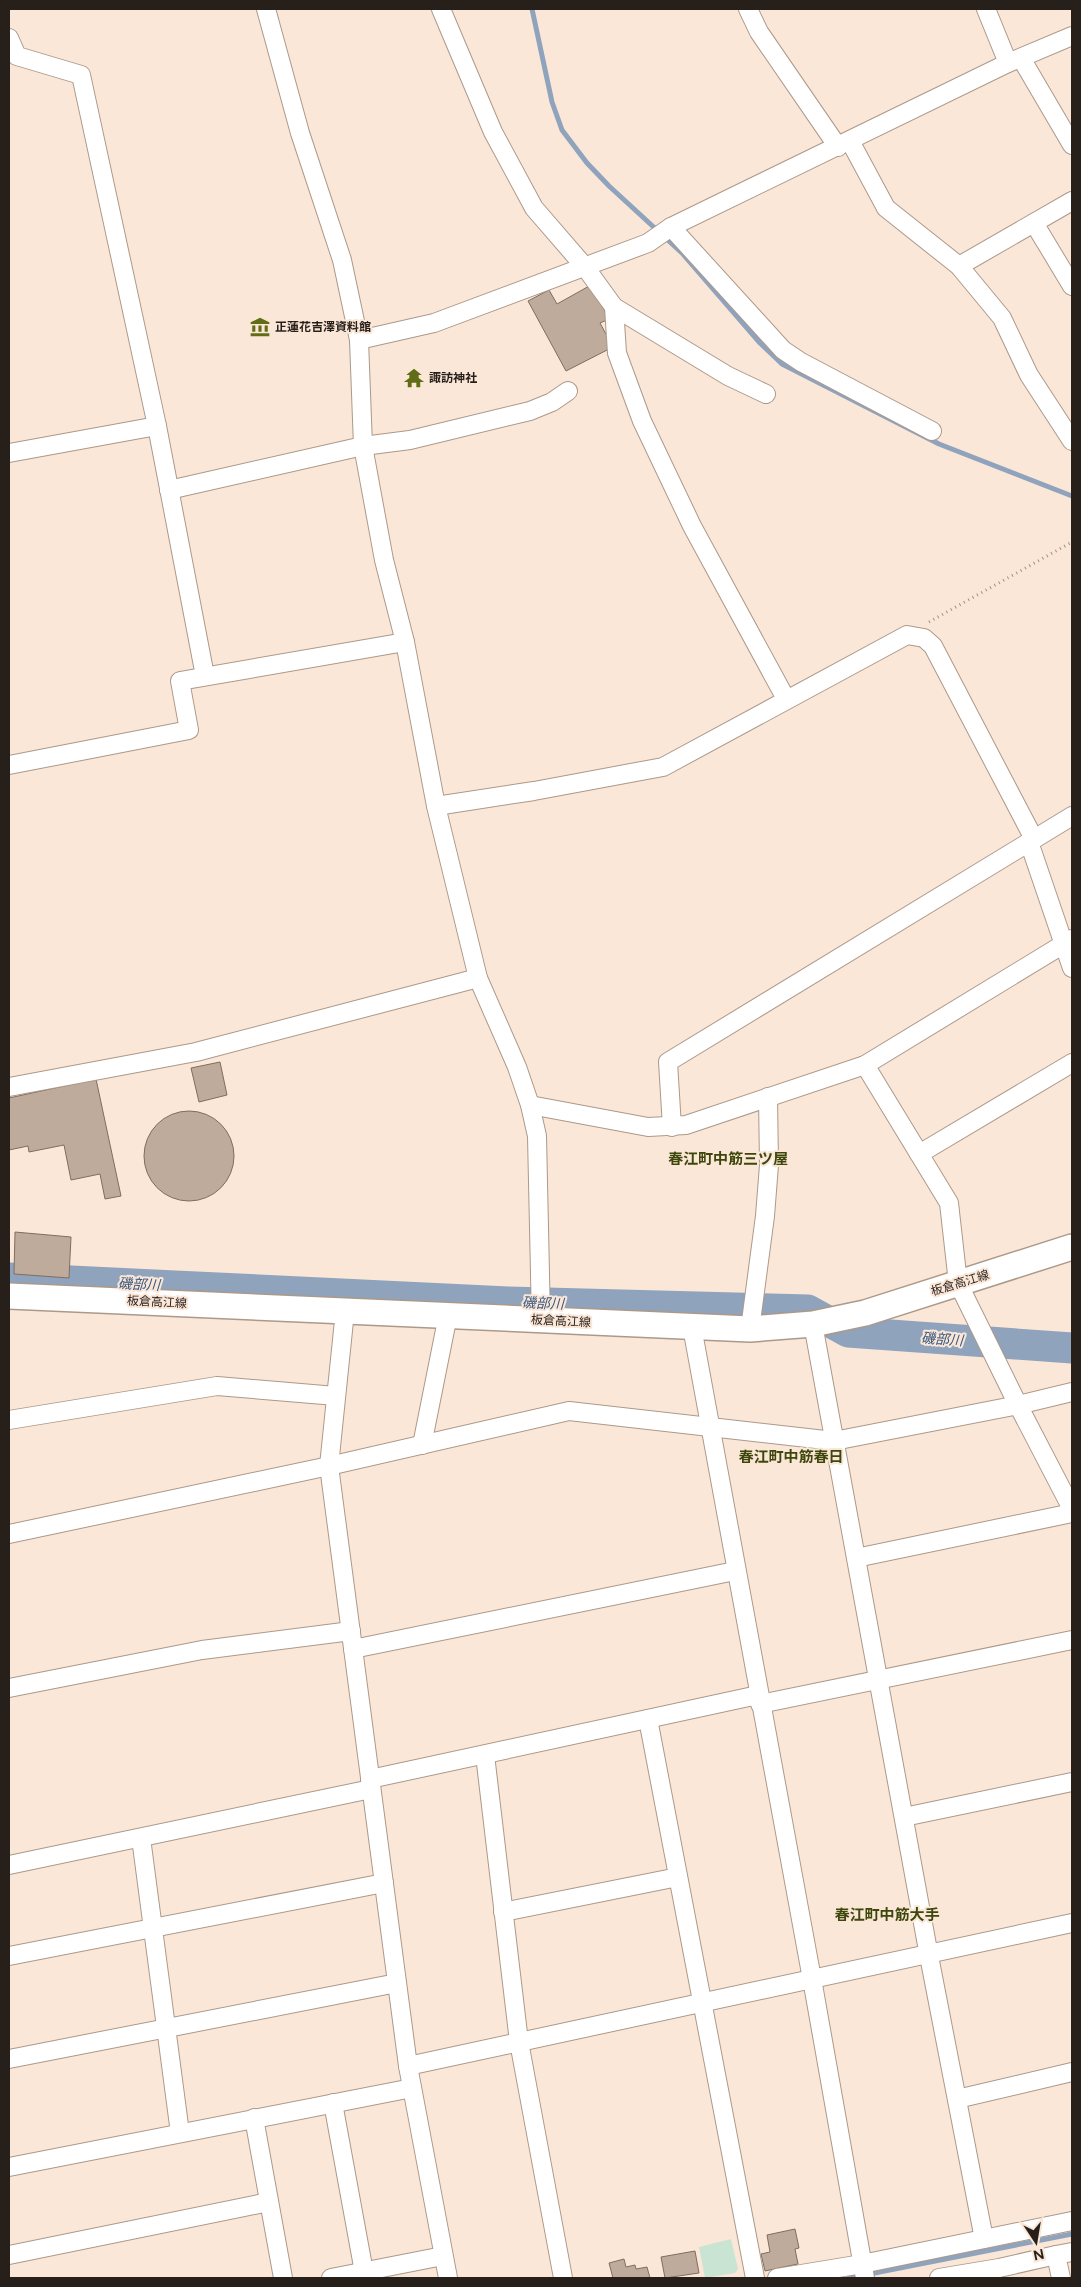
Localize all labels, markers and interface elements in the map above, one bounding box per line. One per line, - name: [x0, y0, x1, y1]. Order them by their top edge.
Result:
- museum icon: 正蓮花吉澤資料館: [249, 316, 271, 338]
- place label: 正蓮花吉澤資料館: [275, 320, 371, 334]
- temple icon: 諏訪神社: [403, 367, 425, 389]
- place label: 諏訪神社: [429, 371, 477, 385]
- district label: 春江町中筋三ツ屋: [668, 1150, 788, 1168]
- street label: 板倉高江線: [929, 1268, 991, 1298]
- water label: 磯部川: [118, 1275, 162, 1294]
- street label: 板倉高江線: [127, 1293, 187, 1311]
- water label: 磯部川: [522, 1294, 566, 1313]
- street label: 板倉高江線: [531, 1312, 591, 1330]
- water label: 磯部川: [920, 1330, 966, 1350]
- district label: 春江町中筋春日: [738, 1448, 844, 1466]
- district label: 春江町中筋大手: [834, 1906, 940, 1924]
- north arrow: [1011, 2217, 1061, 2267]
- text: N: [1032, 2245, 1046, 2264]

